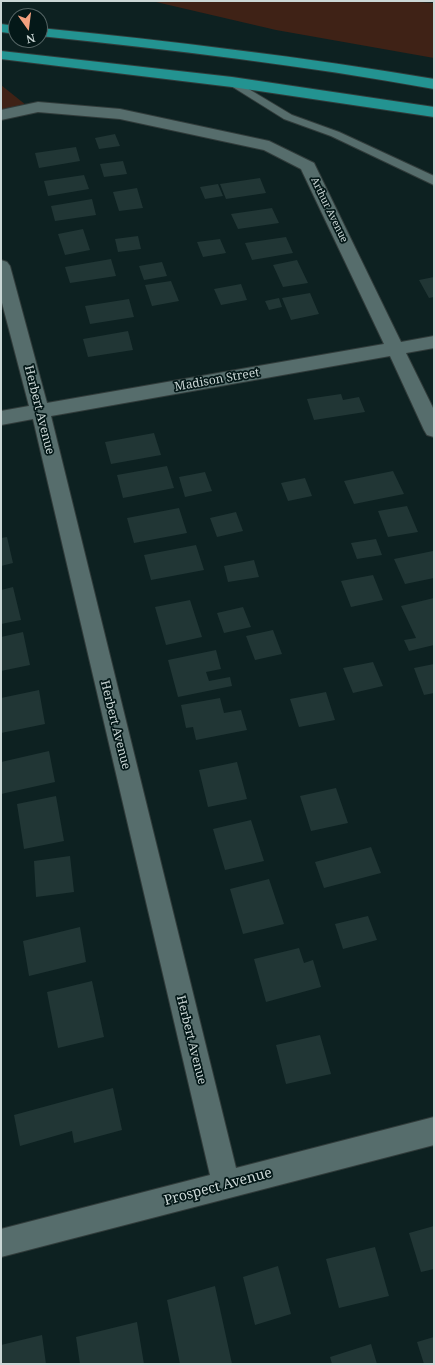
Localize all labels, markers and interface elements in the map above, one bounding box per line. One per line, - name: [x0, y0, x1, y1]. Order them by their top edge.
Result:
- north arrow: [8, 8, 48, 48]
- text: N: [25, 31, 37, 47]
- street label: Arthur Avenue: [308, 175, 350, 245]
- street label: Herbert Avenue: [21, 364, 57, 456]
- street label: Madison Street: [173, 365, 261, 395]
- street label: Herbert Avenue: [97, 679, 133, 771]
- street label: Herbert Avenue: [173, 994, 209, 1086]
- street label: Prospect Avenue: [162, 1165, 274, 1209]

